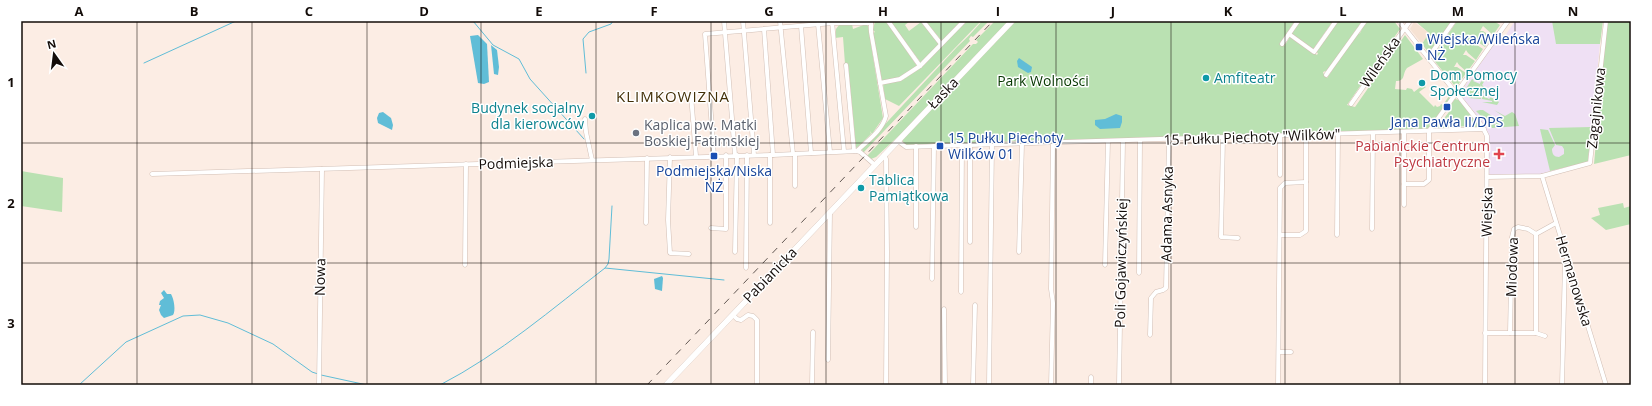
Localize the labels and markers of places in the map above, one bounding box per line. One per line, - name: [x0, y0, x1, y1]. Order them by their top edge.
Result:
- place label: Wiejska/Wileńska NŻ: [1427, 29, 1540, 64]
- marker: Wiejska/Wileńska NŻ: [1414, 42, 1424, 52]
- place label: Dom Pomocy Społecznej: [1430, 65, 1518, 100]
- place label: Amfiteatr: [1214, 68, 1276, 87]
- marker: Amfiteatr: [1201, 73, 1211, 83]
- marker: Dom Pomocy Społecznej: [1417, 78, 1427, 88]
- place label: Budynek socjalny dla kierowców: [471, 98, 585, 133]
- marker: Jana Pawła II/DPS: [1442, 102, 1452, 112]
- marker: Budynek socjalny dla kierowców: [587, 111, 597, 121]
- place label: Jana Pawła II/DPS: [1389, 112, 1503, 131]
- place label: Kaplica pw. Matki Boskiej Fatimskiej: [644, 115, 760, 150]
- marker: Kaplica pw. Matki Boskiej Fatimskiej: [631, 128, 641, 138]
- place label: 15 Pułku Piechoty Wilków 01: [948, 128, 1064, 163]
- place label: Pabianickie Centrum Psychiatryczne: [1355, 136, 1490, 171]
- marker: 15 Pułku Piechoty Wilków 01: [935, 141, 945, 151]
- marker: Pabianickie Centrum Psychiatryczne: [1493, 148, 1505, 160]
- marker: Podmiejska/Niska NŻ: [709, 151, 719, 161]
- place label: Podmiejska/Niska NŻ: [656, 161, 772, 196]
- place label: Tablica Pamiątkowa: [869, 170, 949, 205]
- marker: Tablica Pamiątkowa: [856, 183, 866, 193]

